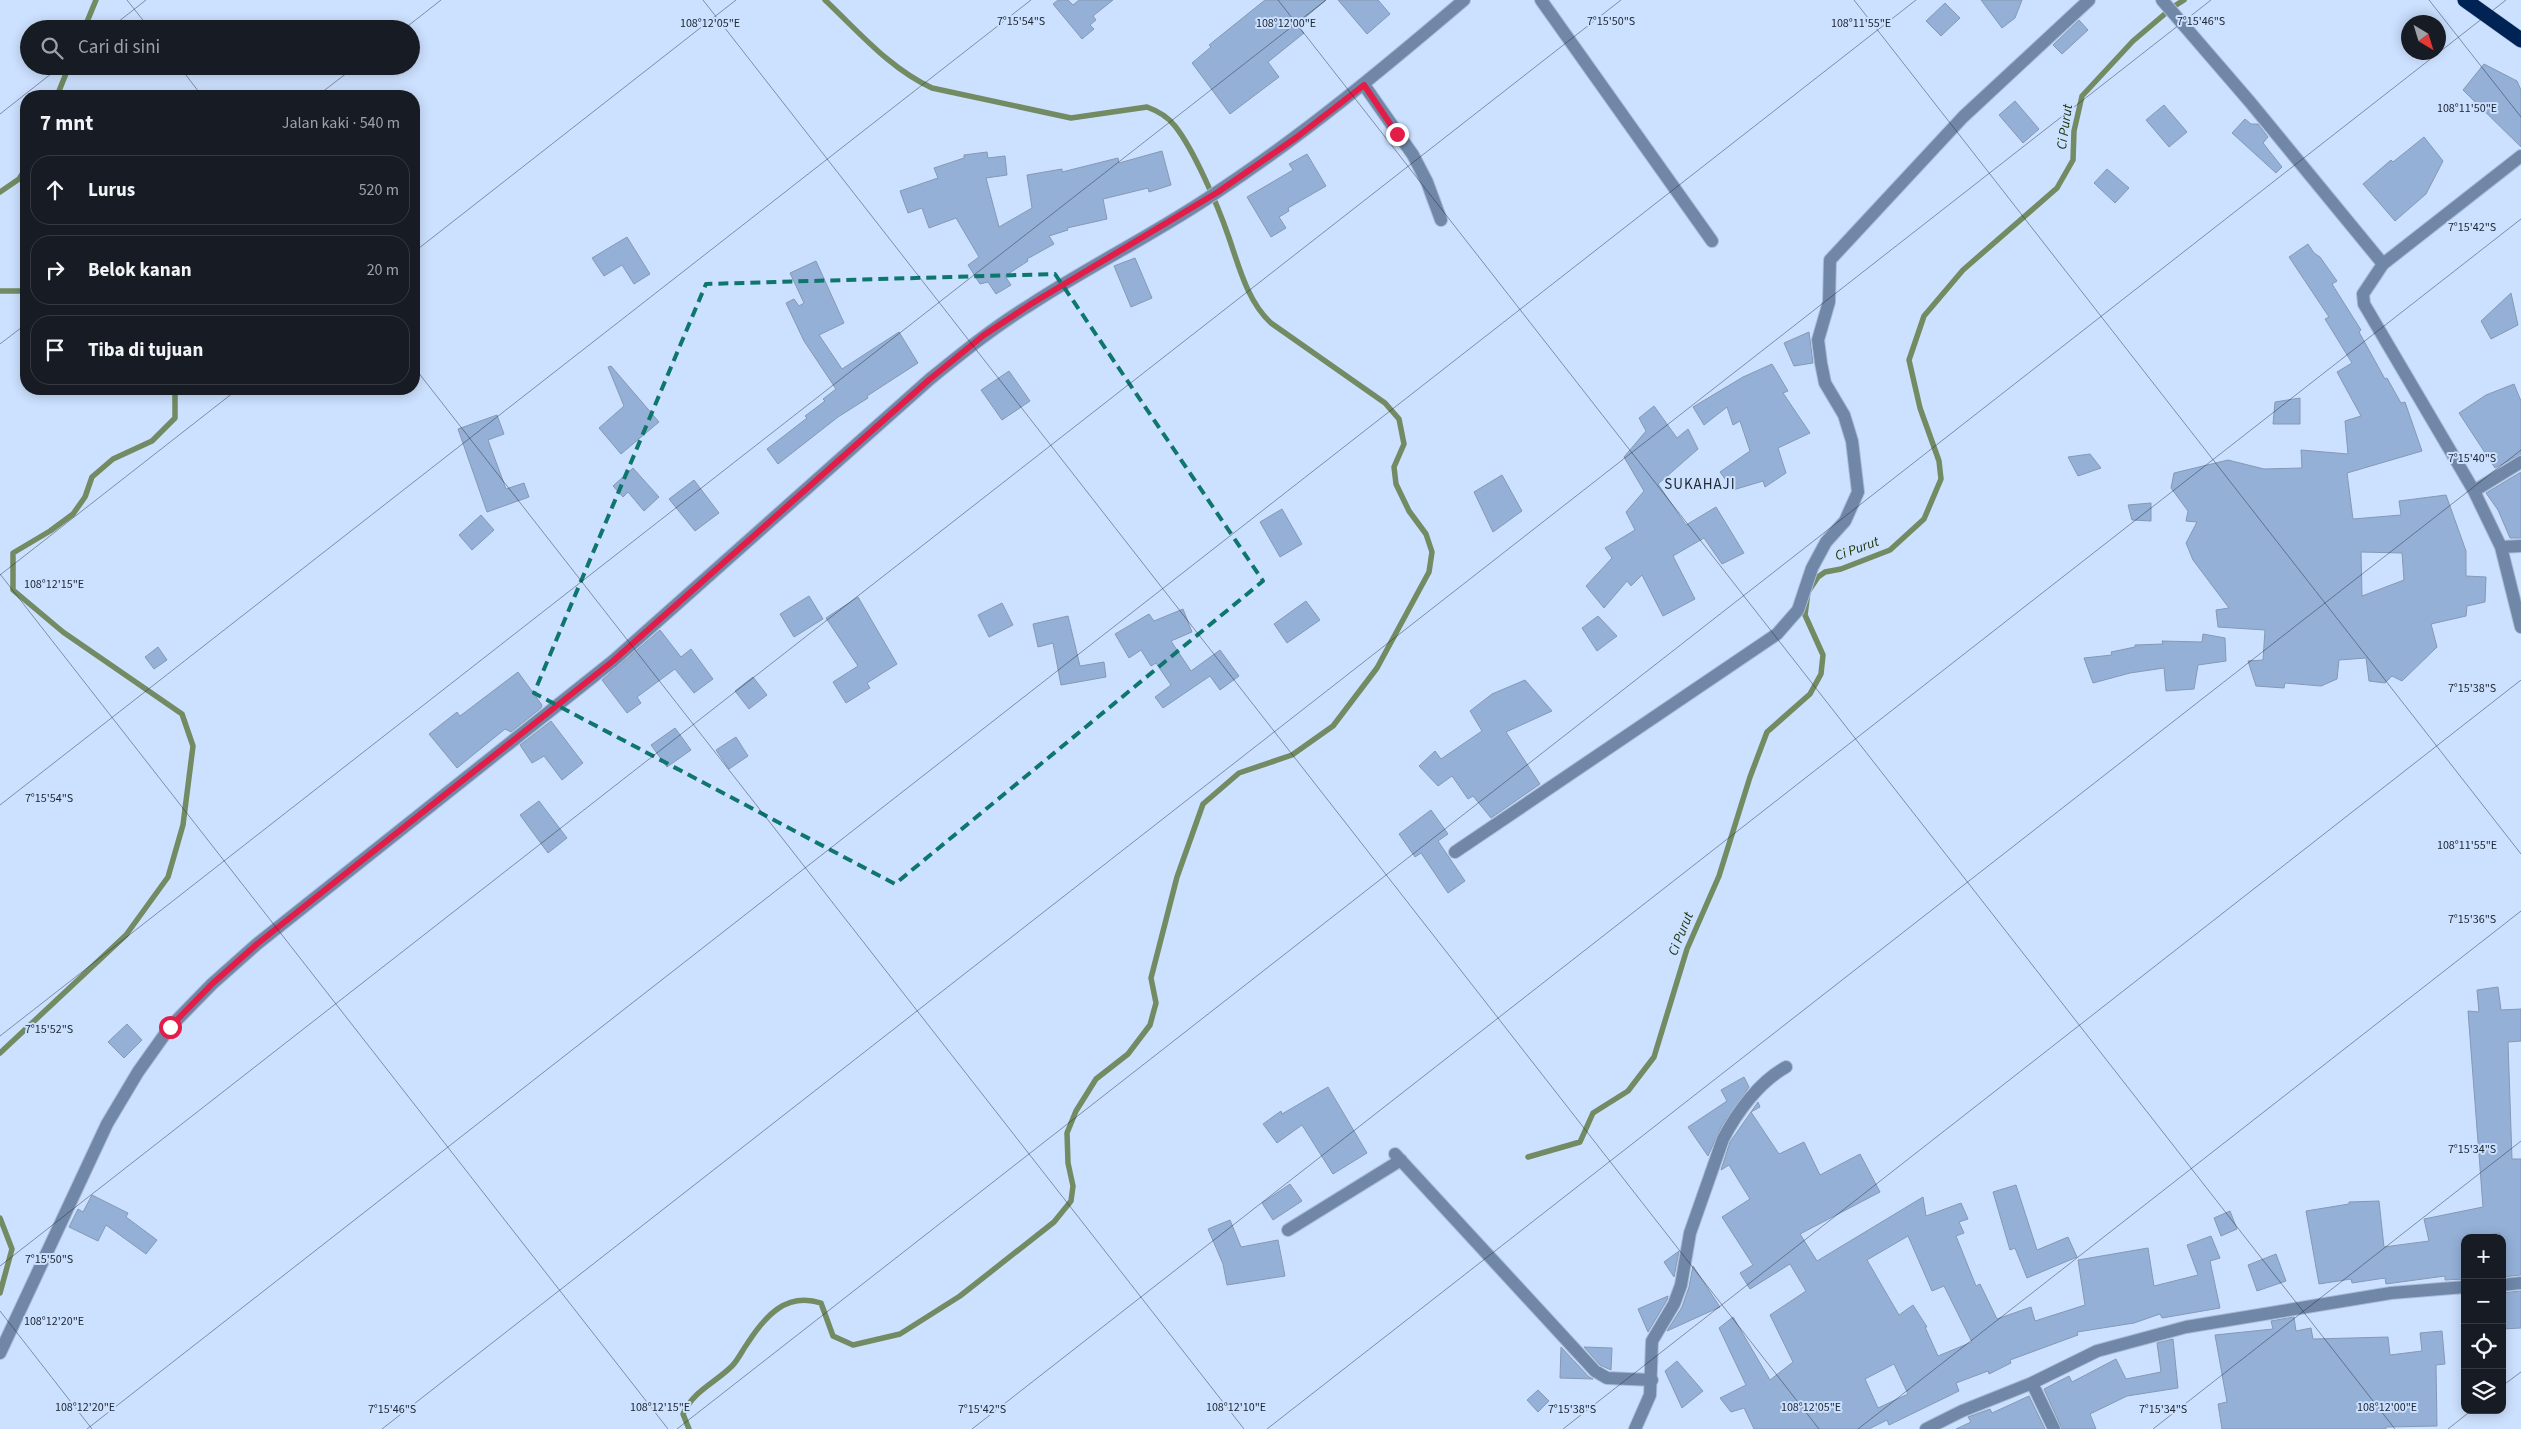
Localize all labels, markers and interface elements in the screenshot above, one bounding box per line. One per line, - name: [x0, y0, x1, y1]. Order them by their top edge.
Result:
- text: 7°15'54"S: [997, 13, 1045, 30]
- text: 7°15'50"S: [1587, 13, 1635, 30]
- text: 7°15'46"S: [2177, 13, 2225, 30]
- text: 108°12'05"E: [680, 15, 740, 32]
- text: 108°12'00"E: [1256, 15, 1316, 32]
- text: 108°11'55"E: [1831, 15, 1891, 32]
- north arrow: [2401, 15, 2446, 60]
- search box: [20, 20, 420, 75]
- icon: search: [38, 34, 66, 62]
- text: Cari di sini: [78, 34, 160, 61]
- text: 108°11'50"E: [2437, 100, 2497, 117]
- water label: Ci Purut: [2052, 103, 2078, 151]
- text: 7 mnt: [40, 108, 93, 138]
- text: Jalan kaki · 540 m: [282, 112, 400, 134]
- route end: [1386, 123, 1409, 146]
- icon: ahead: [41, 176, 69, 204]
- text: Lurus: [88, 177, 135, 204]
- text: 520 m: [359, 179, 399, 201]
- text: 7°15'42"S: [2448, 219, 2496, 236]
- icon: right: [41, 256, 69, 284]
- text: Belok kanan: [88, 257, 192, 284]
- text: 20 m: [367, 259, 399, 281]
- icon: arrive: [41, 336, 69, 364]
- text: Tiba di tujuan: [88, 337, 203, 364]
- text: 7°15'40"S: [2448, 450, 2496, 467]
- district label: SUKAHAJI: [1664, 474, 1736, 495]
- water label: Ci Purut: [1832, 532, 1882, 566]
- text: 108°12'15"E: [24, 576, 84, 593]
- text: 7°15'38"S: [2448, 680, 2496, 697]
- text: 7°15'54"S: [25, 790, 73, 807]
- text: 108°11'55"E: [2437, 837, 2497, 854]
- water label: Ci Purut: [1663, 909, 1699, 959]
- text: 7°15'36"S: [2448, 911, 2496, 928]
- route start: [159, 1016, 182, 1039]
- text: 7°15'52"S: [25, 1021, 73, 1038]
- text: 7°15'34"S: [2448, 1141, 2496, 1158]
- map controls: [2461, 1234, 2506, 1414]
- button: +: [2461, 1234, 2506, 1279]
- text: 7°15'50"S: [25, 1251, 73, 1268]
- button: −: [2461, 1279, 2506, 1324]
- text: 108°12'20"E: [24, 1313, 84, 1330]
- button: locate: [2461, 1324, 2506, 1369]
- button: layers: [2461, 1369, 2506, 1414]
- text: 108°12'20"E: [55, 1399, 115, 1416]
- text: 108°12'15"E: [630, 1399, 690, 1416]
- text: 108°12'10"E: [1206, 1399, 1266, 1416]
- text: 108°12'05"E: [1781, 1399, 1841, 1416]
- text: 108°12'00"E: [2357, 1399, 2417, 1416]
- text: 7°15'46"S: [368, 1401, 416, 1418]
- text: 7°15'42"S: [958, 1401, 1006, 1418]
- text: 7°15'38"S: [1548, 1401, 1596, 1418]
- text: 7°15'34"S: [2139, 1401, 2187, 1418]

